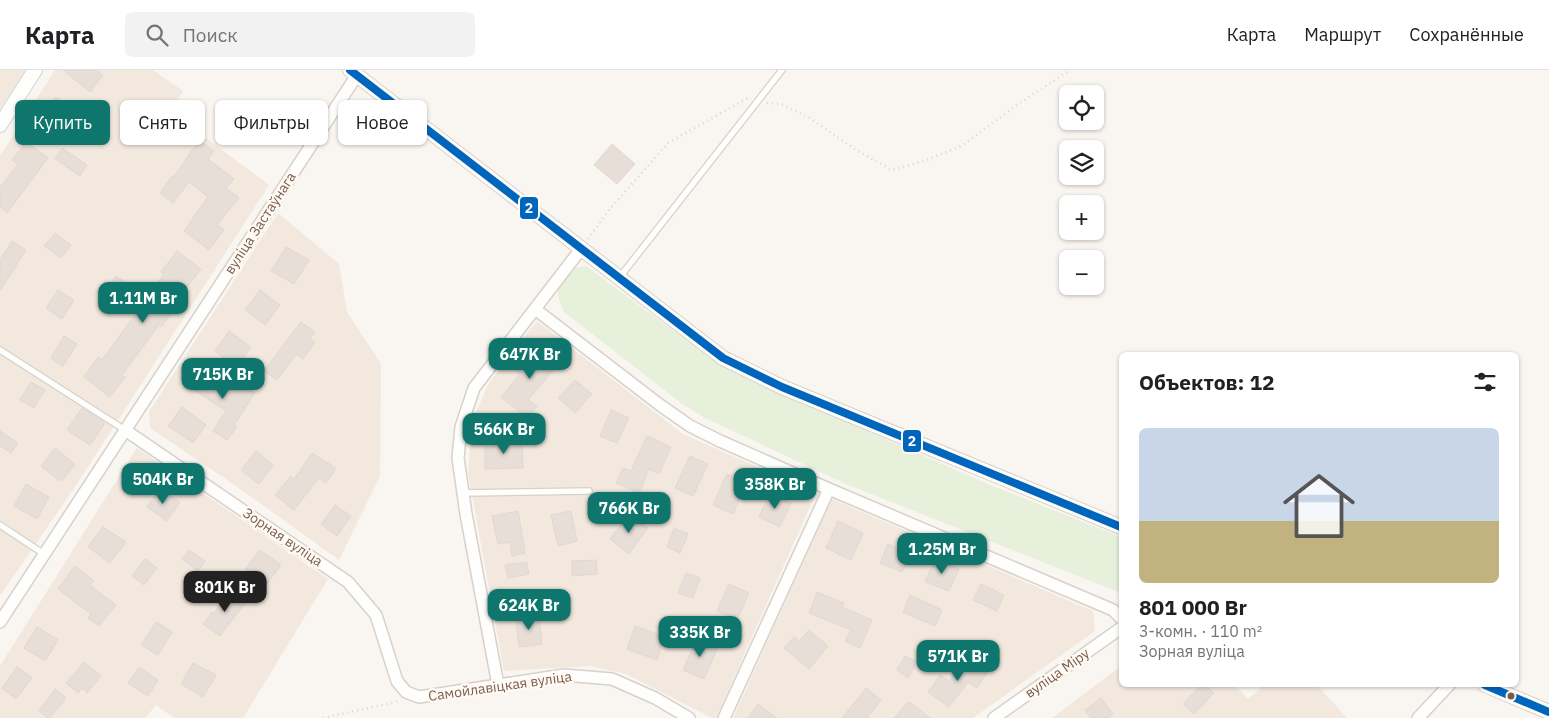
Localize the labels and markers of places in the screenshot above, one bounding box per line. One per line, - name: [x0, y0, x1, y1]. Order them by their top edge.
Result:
- pin: 1.11M Br: [91, 282, 195, 324]
- pin: 647K Br: [484, 338, 576, 380]
- pin: 715K Br: [177, 358, 269, 400]
- pin: 566K Br: [458, 412, 550, 455]
- pin: 504K Br: [117, 462, 209, 505]
- pin: 358K Br: [729, 468, 821, 510]
- pin: 766K Br: [583, 492, 675, 534]
- pin: 1.25M Br: [890, 532, 994, 575]
- pin: 801K Br: [179, 570, 271, 613]
- pin: 624K Br: [483, 588, 575, 631]
- pin: 335K Br: [654, 616, 746, 658]
- pin: 571K Br: [912, 640, 1004, 682]
- unlabelled marker: [1506, 691, 1516, 701]

